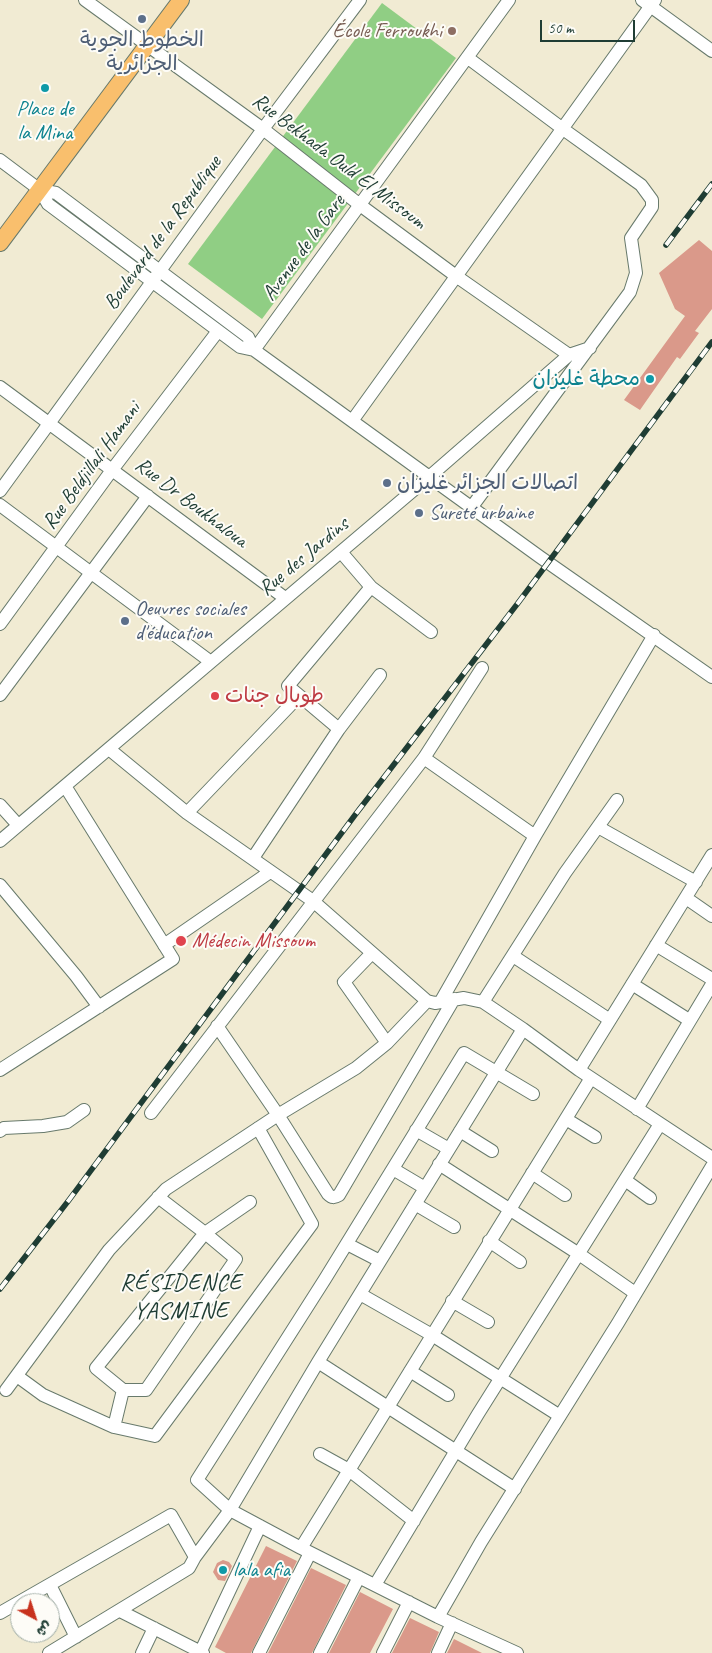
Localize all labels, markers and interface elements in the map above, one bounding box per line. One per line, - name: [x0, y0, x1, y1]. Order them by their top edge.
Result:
- scale bar: [542, 10, 637, 42]
- marker: الخطوط الجوية الجزائرية: [136, 13, 148, 25]
- place label: École Ferroukhi: [332, 18, 442, 44]
- text: 50 m: [548, 19, 574, 38]
- marker: École Ferroukhi: [446, 25, 458, 37]
- place label: الخطوط الجوية الجزائرية: [80, 27, 204, 77]
- marker: Place de la Mina: [39, 82, 51, 94]
- street label: Rue Bekhada Ould El Missoum: [247, 88, 431, 236]
- place label: Place de la Mina: [16, 96, 74, 146]
- street label: Boulevard de la Republique: [99, 151, 227, 315]
- street label: Avenue de la Gare: [257, 190, 351, 306]
- place label: محطة غليزان: [533, 366, 640, 392]
- marker: محطة غليزان: [644, 373, 656, 385]
- street label: Rue Beldjillali Hamani: [37, 397, 147, 535]
- street label: Rue Dr Boukhaloua: [130, 452, 252, 554]
- place label: اتصالات الجزائر غليزان: [397, 470, 578, 496]
- marker: اتصالات الجزائر غليزان: [381, 477, 393, 489]
- place label: Sureté urbaine: [429, 500, 533, 526]
- marker: Sureté urbaine: [413, 507, 425, 519]
- street label: Rue des Jardins: [254, 512, 354, 602]
- place label: Oeuvres sociales d'éducation: [135, 596, 246, 646]
- marker: Oeuvres sociales d'éducation: [119, 615, 131, 627]
- place label: طوبال جنات: [225, 683, 324, 709]
- marker: طوبال جنات: [209, 690, 221, 702]
- place label: Médecin Missoum: [192, 928, 315, 954]
- marker: Médecin Missoum: [174, 934, 188, 948]
- district label: RÉSIDENCE YASMINE: [120, 1270, 242, 1326]
- place label: lala afia: [233, 1557, 290, 1583]
- marker: lala afia: [217, 1564, 229, 1576]
- north arrow: [10, 1593, 60, 1643]
- text: ش: [33, 1618, 56, 1641]

